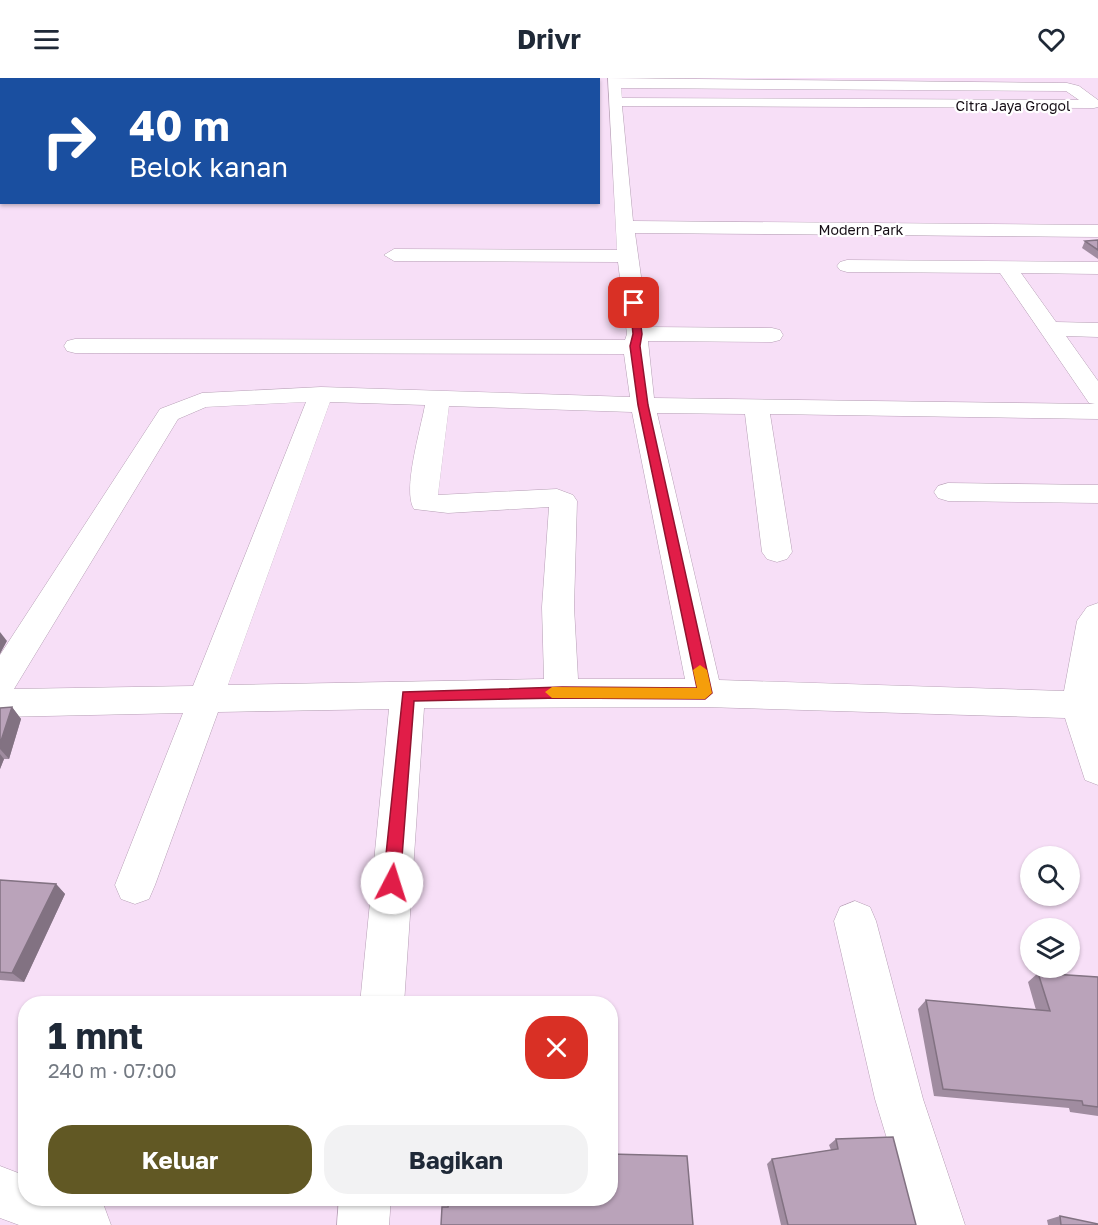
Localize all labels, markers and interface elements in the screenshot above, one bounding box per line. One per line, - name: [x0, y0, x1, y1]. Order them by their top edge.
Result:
- icon: menu: [30, 23, 63, 56]
- text: Drivr: [517, 23, 581, 55]
- icon: heart: [1035, 23, 1068, 56]
- street label: Citra Jaya Grogol: [956, 97, 1070, 114]
- text: 40 m: [129, 100, 230, 150]
- icon: right: [30, 102, 108, 180]
- text: Belok kanan: [129, 151, 288, 183]
- street label: Modern Park: [818, 221, 904, 238]
- pin: [608, 277, 659, 328]
- icon: arrive: [617, 286, 650, 319]
- map controls: [1020, 846, 1080, 978]
- button: search: [1020, 846, 1080, 906]
- position arrow: [360, 851, 424, 915]
- button: layers: [1020, 918, 1080, 978]
- text: 1 mnt: [48, 1014, 143, 1057]
- button: close: [525, 1016, 588, 1079]
- text: 240 m · 07:00: [48, 1058, 177, 1082]
- button: Keluar: [48, 1125, 312, 1194]
- button: Bagikan: [324, 1125, 588, 1194]

